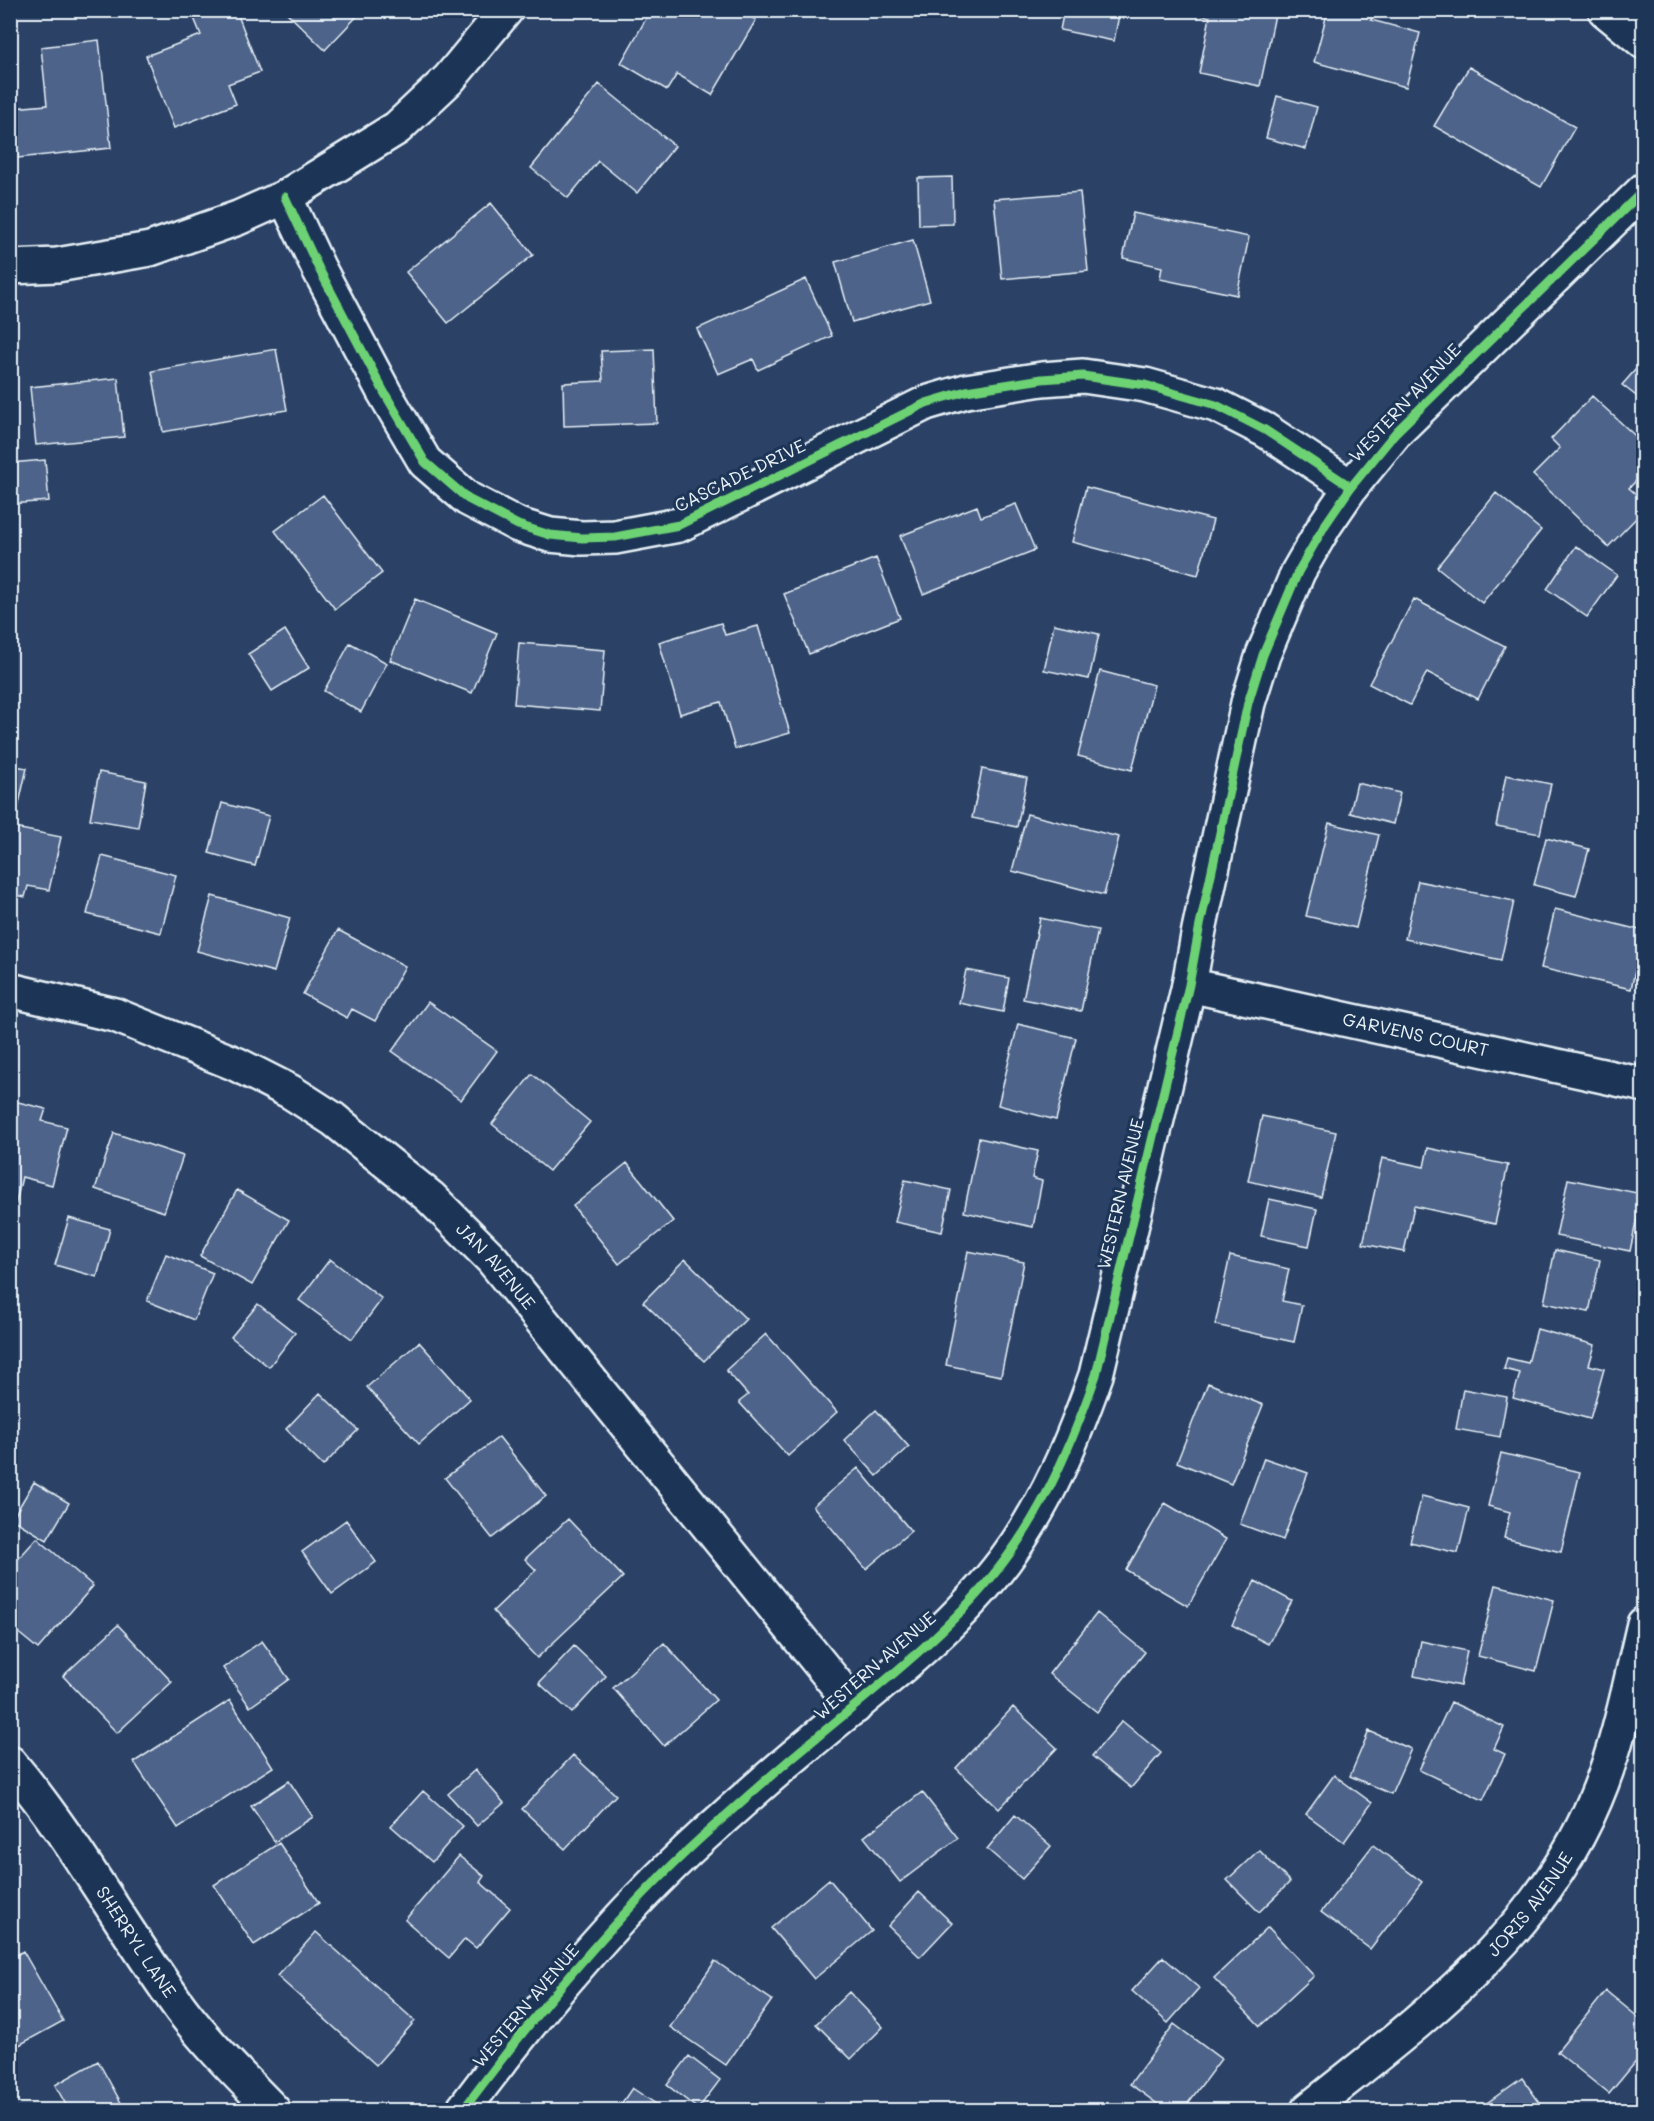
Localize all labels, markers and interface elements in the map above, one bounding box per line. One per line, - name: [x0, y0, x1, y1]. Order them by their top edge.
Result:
- street label: WESTERN AVENUE: [1343, 338, 1466, 467]
- street label: CASCADE DRIVE: [670, 433, 809, 517]
- street label: GARVENS COURT: [1340, 1006, 1491, 1062]
- street label: WESTERN AVENUE: [1091, 1116, 1149, 1272]
- street label: JAN AVENUE: [451, 1217, 541, 1314]
- street label: WESTERN AVENUE: [808, 1606, 940, 1725]
- street label: JORIS AVENUE: [1481, 1847, 1578, 1961]
- street label: SHERRYL LANE: [91, 1881, 182, 2002]
- street label: WESTERN AVENUE: [466, 1938, 584, 2072]

